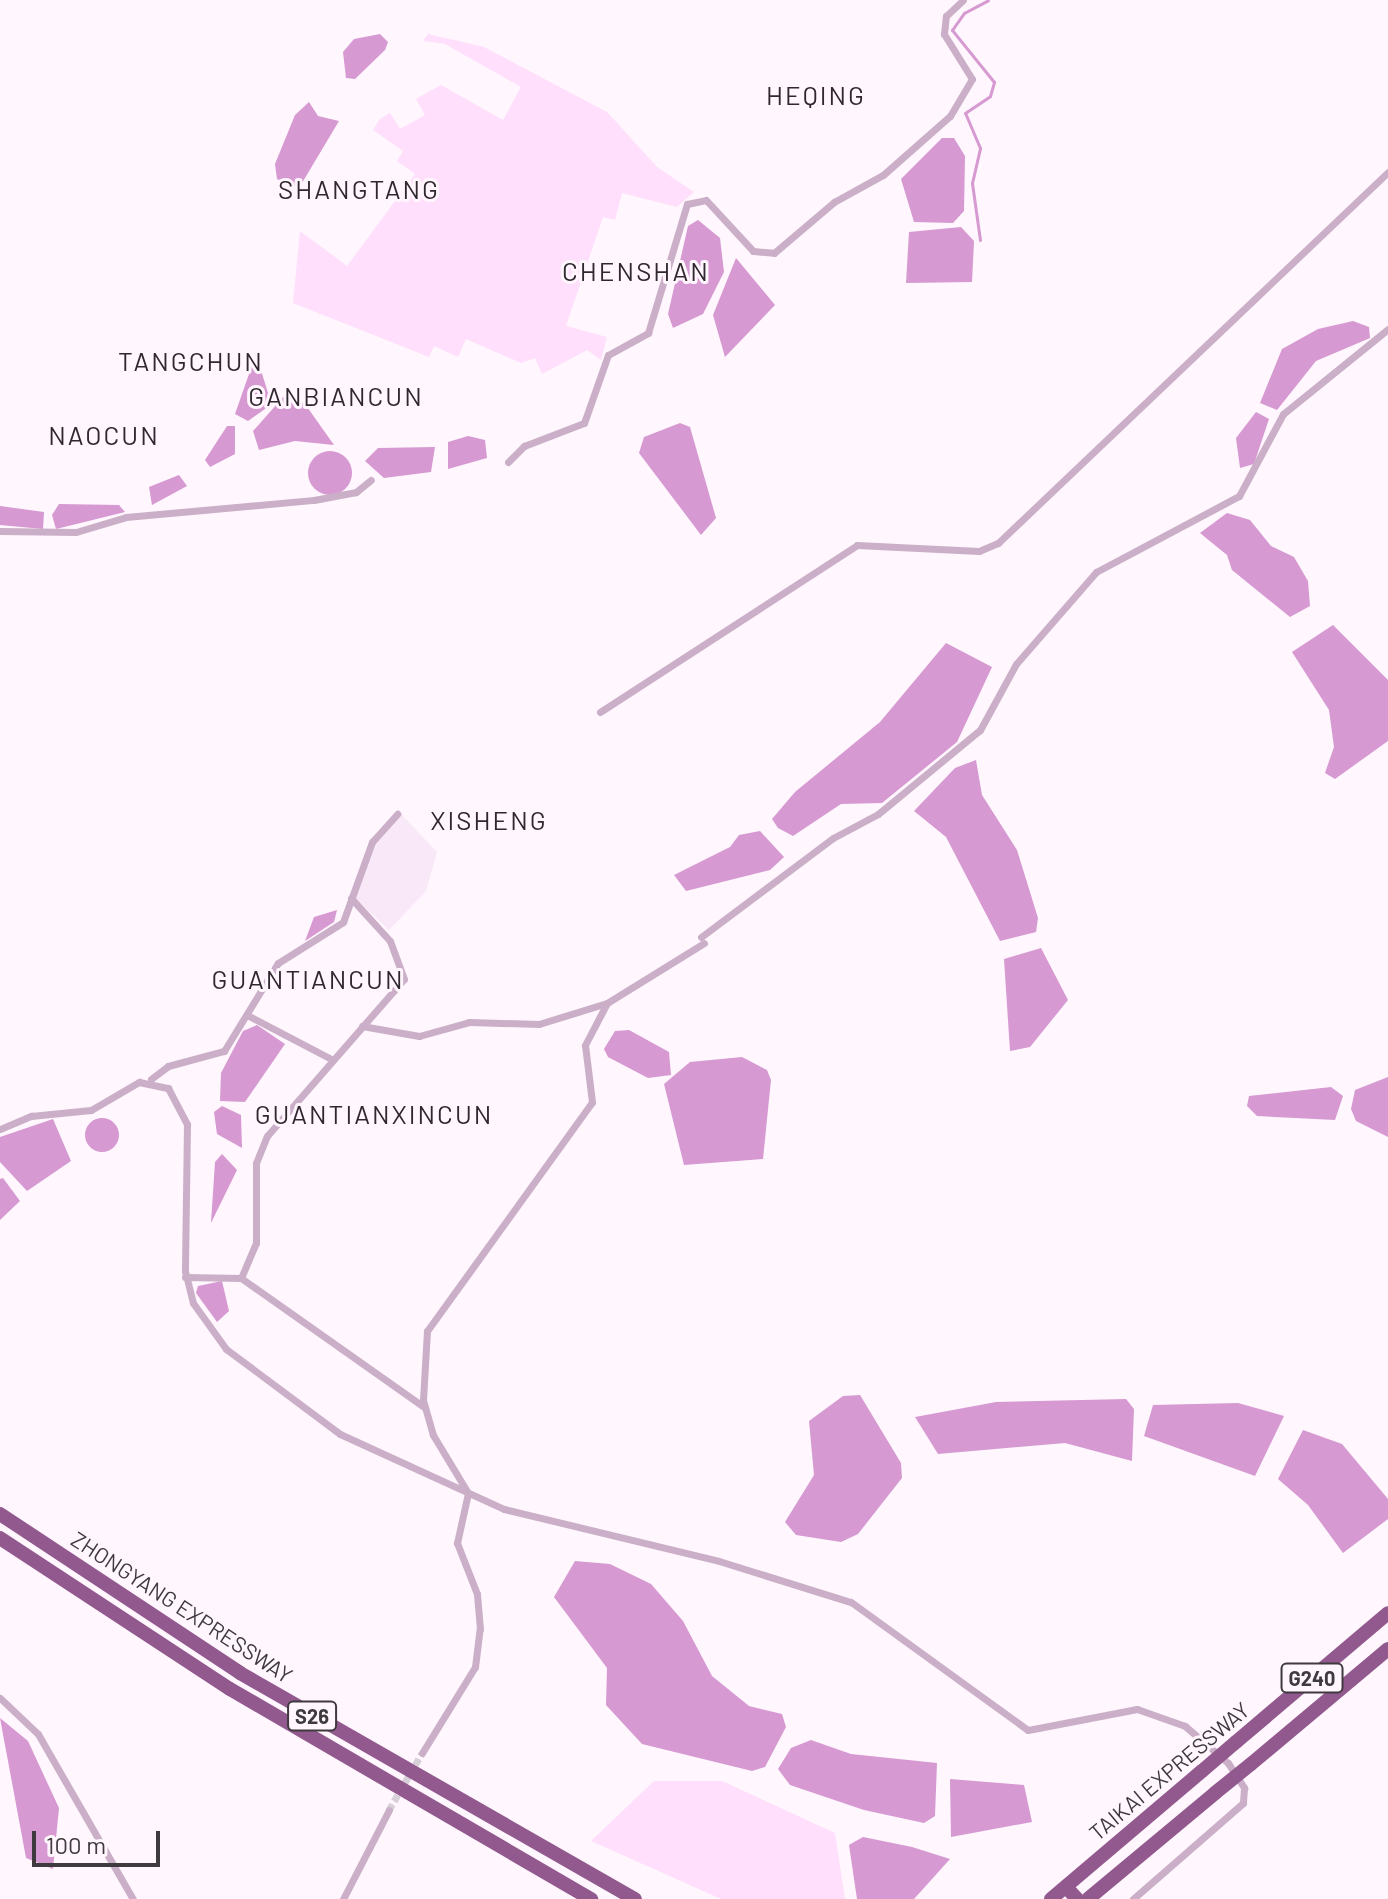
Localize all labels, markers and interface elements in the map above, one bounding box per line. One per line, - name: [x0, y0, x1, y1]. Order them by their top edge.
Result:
- district label: HEQING: [766, 79, 866, 111]
- district label: SHANGTANG: [278, 173, 440, 205]
- district label: CHENSHAN: [562, 255, 710, 287]
- district label: TANGCHUN: [118, 345, 264, 377]
- district label: GANBIANCUN: [248, 380, 424, 412]
- district label: NAOCUN: [48, 419, 160, 451]
- district label: XISHENG: [430, 804, 548, 836]
- district label: GUANTIANCUN: [211, 963, 405, 995]
- district label: GUANTIANXINCUN: [255, 1098, 493, 1130]
- street label: ZHONGYANG EXPRESSWAY: [67, 1526, 297, 1688]
- road number: G240: [1280, 1662, 1344, 1694]
- street label: TAIKAI EXPRESSWAY: [1084, 1696, 1254, 1846]
- road number: S26: [286, 1700, 338, 1732]
- scale bar: [36, 1815, 164, 1865]
- text: 100 m: [46, 1830, 106, 1859]

